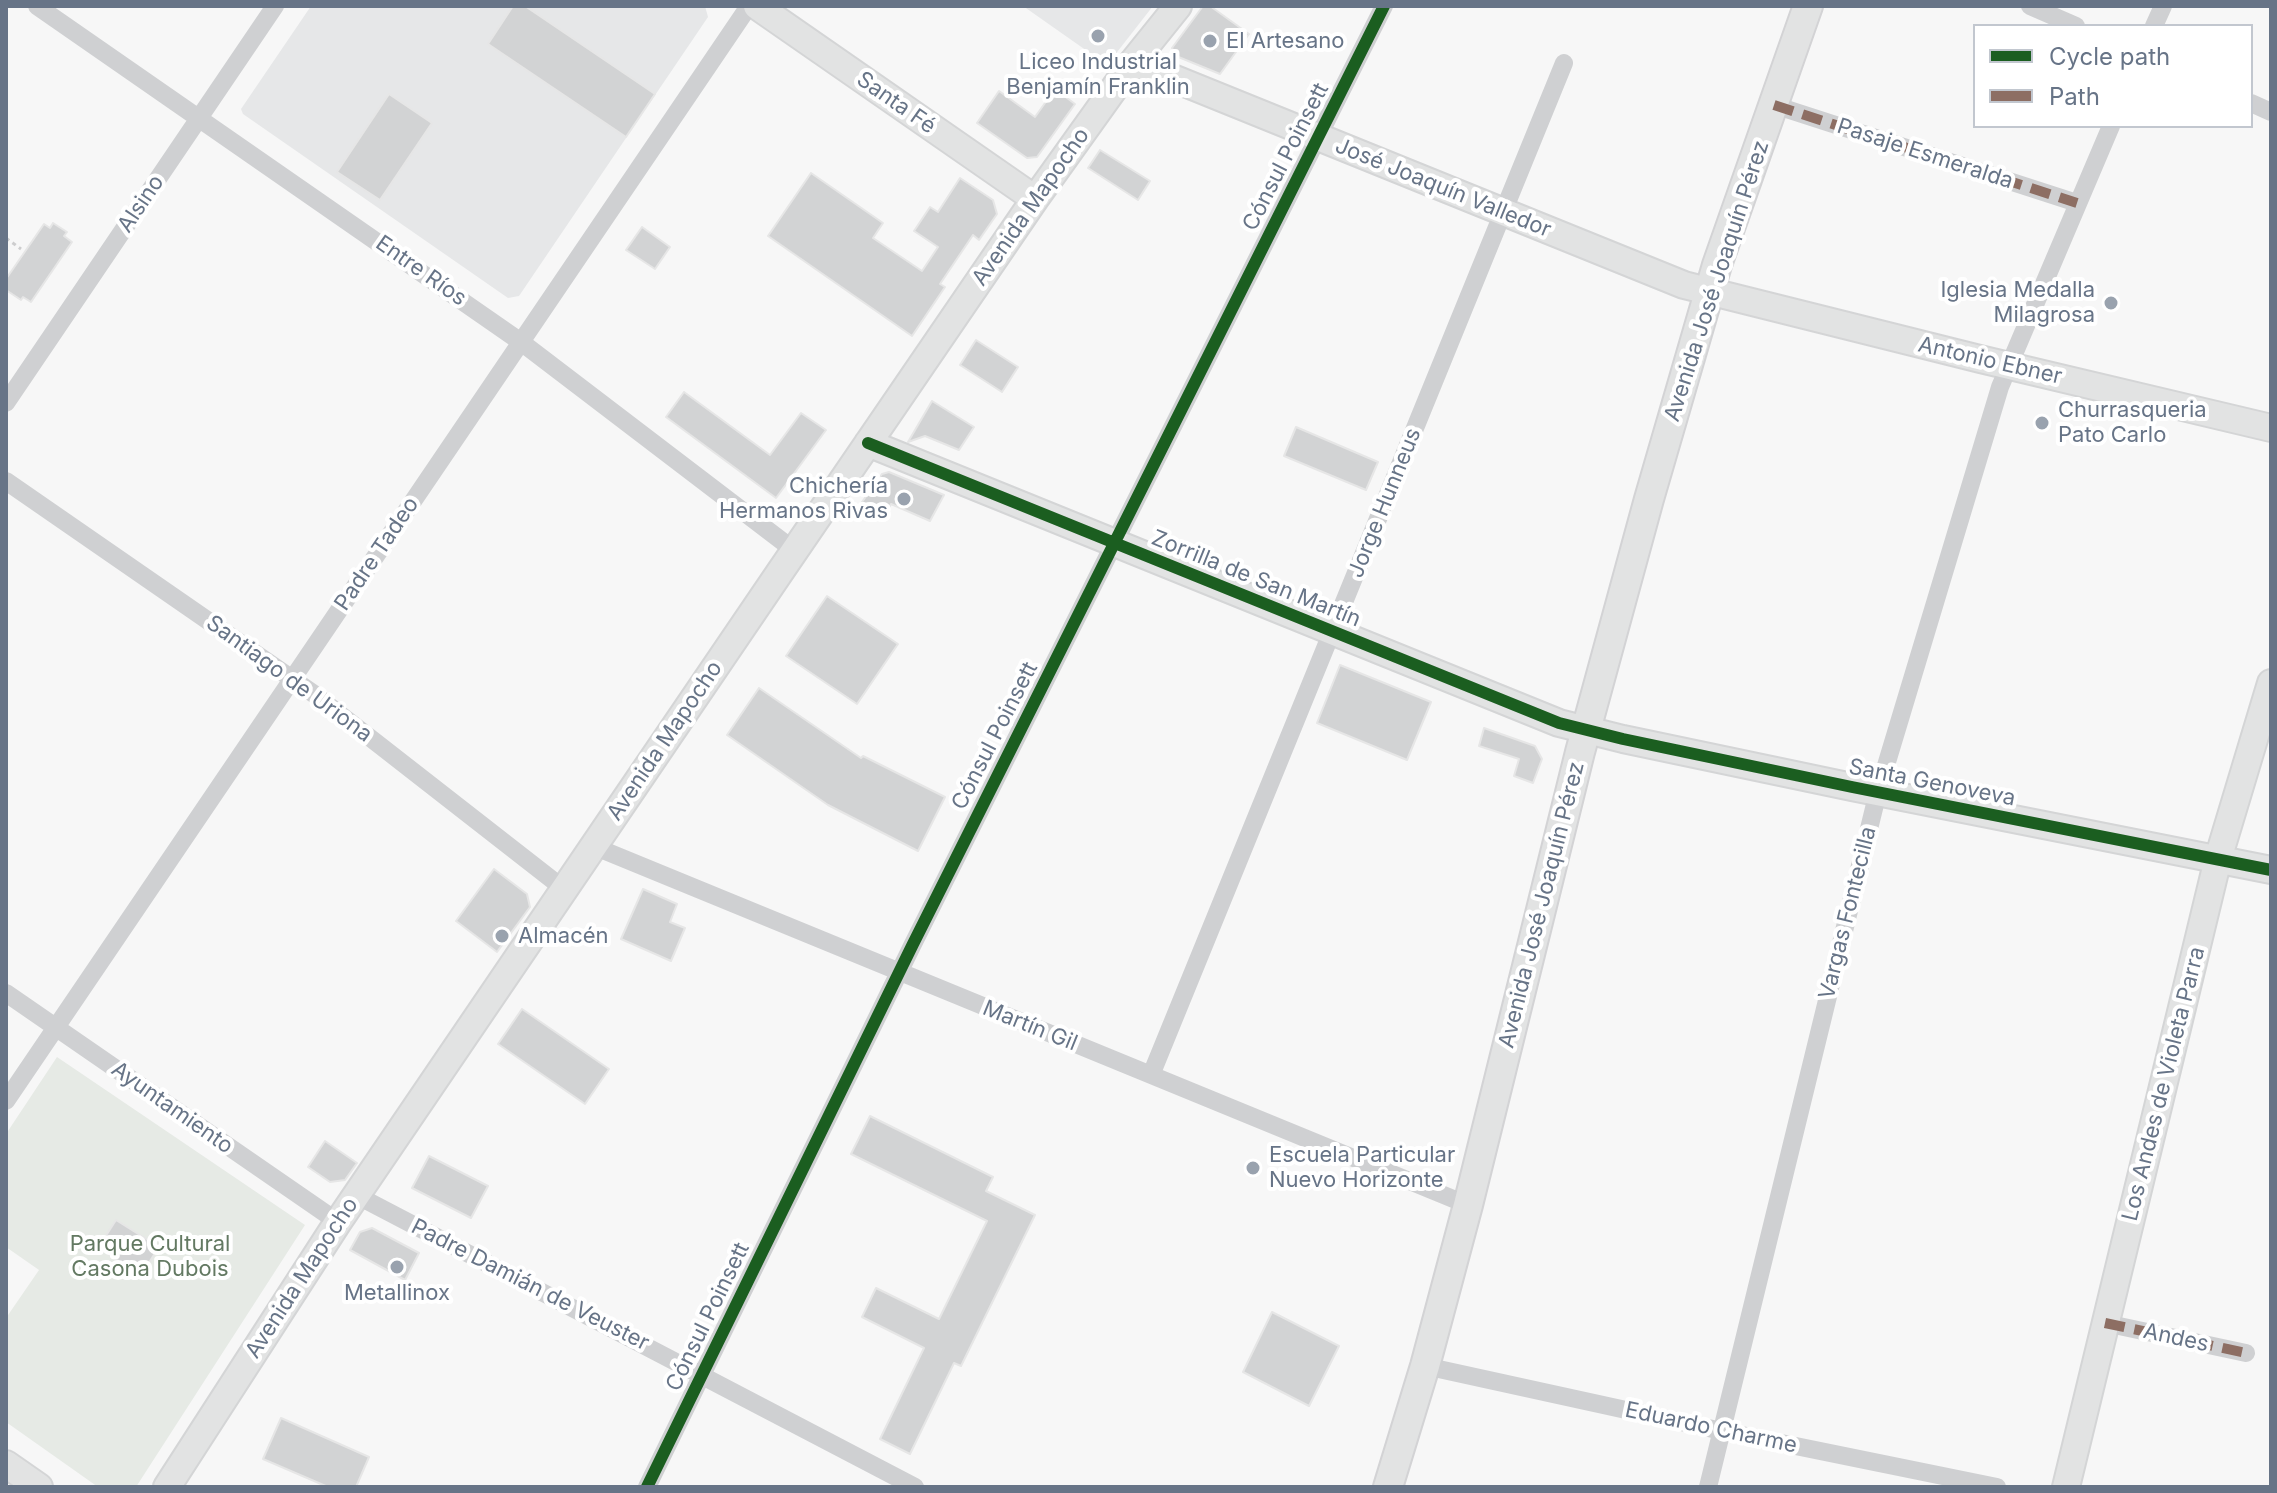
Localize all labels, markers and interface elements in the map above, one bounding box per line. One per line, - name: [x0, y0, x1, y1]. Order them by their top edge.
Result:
- legend: [1973, 24, 2253, 128]
- marker: Liceo Industrial Benjamín Franklin: [1089, 27, 1107, 45]
- place label: El Artesano: [1226, 28, 1345, 54]
- marker: El Artesano: [1201, 32, 1219, 50]
- text: Cycle path: [2049, 42, 2170, 71]
- place label: Liceo Industrial Benjamín Franklin: [1006, 49, 1190, 100]
- street label: Santa Fé: [851, 66, 941, 140]
- street label: Cónsul Poinsett: [1237, 79, 1335, 235]
- text: Path: [2049, 82, 2100, 111]
- street label: Pasaje Esmeralda: [1834, 113, 2016, 195]
- street label: Avenida Mapocho: [967, 123, 1095, 291]
- street label: José Joaquín Valledor: [1331, 133, 1555, 243]
- street label: Avenida José Joaquín Pérez: [1659, 137, 1775, 425]
- street label: Alsino: [112, 170, 170, 238]
- street label: Entre Ríos: [371, 230, 471, 312]
- place label: Iglesia Medalla Milagrosa: [1940, 277, 2095, 328]
- marker: Iglesia Medalla Milagrosa: [2102, 294, 2120, 312]
- street label: Antonio Ebner: [1915, 332, 2065, 390]
- place label: Churrasqueria Pato Carlo: [2058, 397, 2207, 448]
- marker: Churrasqueria Pato Carlo: [2033, 414, 2051, 432]
- street label: Jorge Hunneus: [1343, 424, 1427, 582]
- place label: Chichería Hermanos Rivas: [719, 473, 888, 524]
- marker: Chichería Hermanos Rivas: [895, 490, 913, 508]
- street label: Padre Tadeo: [329, 492, 425, 616]
- street label: Zorrilla de San Martín: [1148, 525, 1364, 633]
- street label: Santiago de Uriona: [201, 610, 377, 748]
- street label: Avenida Mapocho: [602, 656, 728, 826]
- street label: Cónsul Poinsett: [946, 658, 1044, 814]
- street label: Santa Genoveva: [1846, 754, 2018, 812]
- street label: Avenida José Joaquín Pérez: [1494, 759, 1590, 1051]
- street label: Vargas Fontecilla: [1814, 824, 1882, 1002]
- place label: Almacén: [518, 923, 609, 949]
- marker: Almacén: [493, 927, 511, 945]
- street label: Los Andes de Violeta Parra: [2117, 944, 2211, 1224]
- street label: Martín Gil: [979, 995, 1081, 1057]
- street label: Ayuntamiento: [106, 1056, 238, 1160]
- place label: Escuela Particular Nuevo Horizonte: [1269, 1142, 1455, 1194]
- marker: Escuela Particular Nuevo Horizonte: [1244, 1159, 1262, 1177]
- street label: Avenida Mapocho: [240, 1193, 364, 1363]
- street label: Padre Damián de Veuster: [407, 1213, 653, 1357]
- park label: Parque Cultural Casona Dubois: [70, 1231, 230, 1282]
- street label: Cónsul Poinsett: [661, 1238, 755, 1396]
- marker: Metallinox: [388, 1258, 406, 1276]
- place label: Metallinox: [344, 1280, 450, 1306]
- street label: Andes: [2141, 1318, 2211, 1358]
- street label: Eduardo Charme: [1623, 1397, 1799, 1459]

